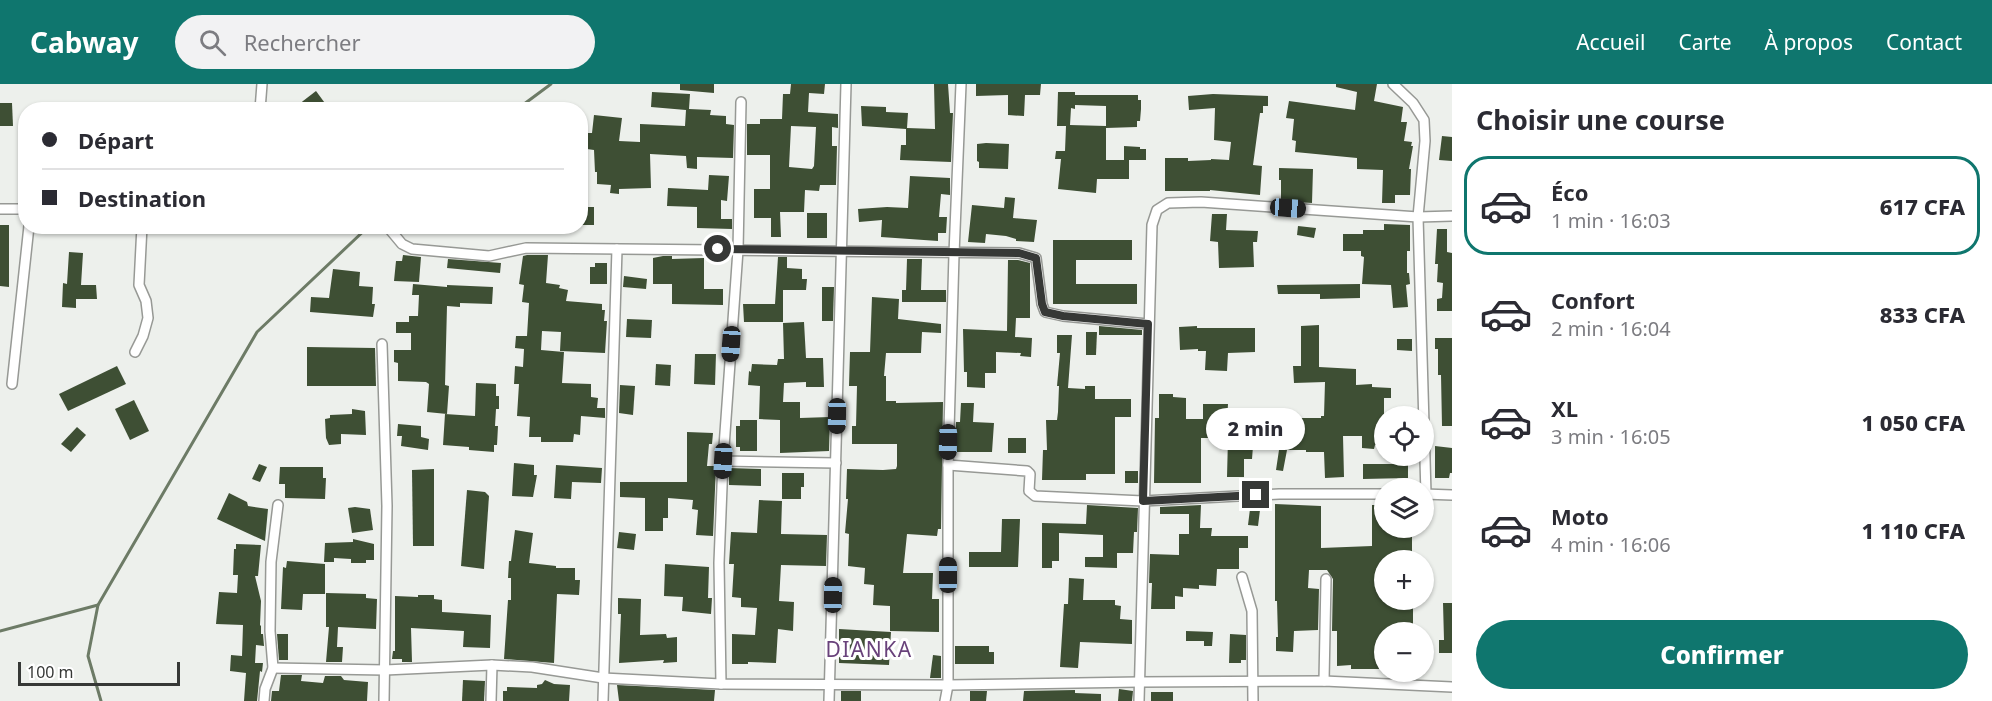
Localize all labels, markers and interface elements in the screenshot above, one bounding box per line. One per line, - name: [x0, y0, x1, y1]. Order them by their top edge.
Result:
- search box: [175, 15, 595, 69]
- text: Cabway: [30, 23, 139, 61]
- icon: search: [196, 26, 229, 59]
- text: Rechercher: [244, 27, 361, 57]
- text: Accueil: [1576, 28, 1645, 56]
- text: Carte: [1678, 28, 1732, 56]
- text: À propos: [1765, 28, 1853, 56]
- text: Contact: [1886, 28, 1962, 56]
- text: Choisir une course: [1476, 101, 1725, 138]
- text: Départ: [78, 125, 154, 155]
- text: Éco: [1551, 177, 1588, 207]
- icon: car: [1479, 179, 1533, 233]
- text: Destination: [78, 183, 206, 213]
- text: 617 CFA: [1880, 191, 1965, 221]
- car: [1269, 198, 1307, 218]
- text: 1 min · 16:03: [1551, 207, 1671, 234]
- route start: [704, 235, 731, 262]
- text: Confort: [1551, 285, 1635, 315]
- icon: car: [1479, 287, 1533, 341]
- text: 833 CFA: [1880, 299, 1965, 329]
- text: 2 min · 16:04: [1551, 315, 1671, 342]
- car: [721, 325, 741, 363]
- text: XL: [1551, 393, 1578, 423]
- icon: car: [1479, 395, 1533, 449]
- car: [828, 398, 846, 434]
- map controls: [1374, 406, 1434, 682]
- button: locate: [1374, 406, 1434, 466]
- text: 1 050 CFA: [1861, 407, 1965, 437]
- callout: 2 min: [1206, 408, 1306, 450]
- text: 2 min: [1228, 415, 1283, 442]
- text: 3 min · 16:05: [1551, 423, 1671, 450]
- car: [939, 424, 957, 460]
- car: [713, 443, 733, 479]
- button: layers: [1374, 478, 1434, 538]
- route end: [1242, 481, 1269, 508]
- text: Moto: [1551, 501, 1609, 531]
- icon: car: [1479, 503, 1533, 557]
- text: 1 110 CFA: [1861, 515, 1965, 545]
- text: 4 min · 16:06: [1551, 531, 1671, 558]
- button: +: [1374, 550, 1434, 610]
- car: [939, 557, 957, 593]
- car: [824, 577, 842, 613]
- button: Confirmer: [1476, 620, 1968, 689]
- button: −: [1374, 622, 1434, 682]
- district label: DIANKA: [825, 635, 913, 663]
- scale bar: [18, 659, 180, 686]
- text: 100 m: [27, 661, 74, 683]

